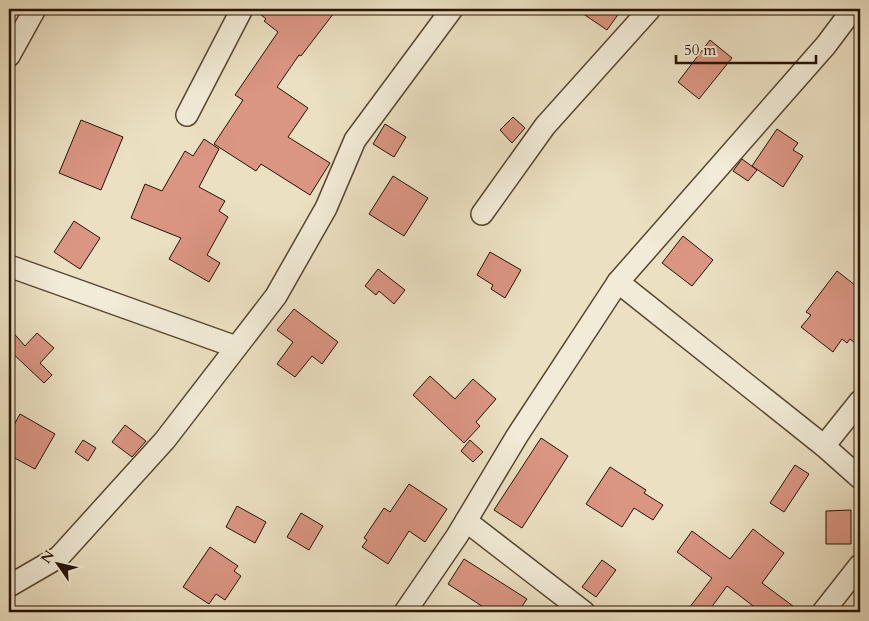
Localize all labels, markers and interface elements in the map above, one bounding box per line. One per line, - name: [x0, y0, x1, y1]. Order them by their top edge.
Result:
- scale bar: [676, 32, 816, 64]
- text: 50 m: [684, 40, 716, 60]
- north arrow: [32, 538, 82, 588]
- text: N: [36, 547, 59, 567]

